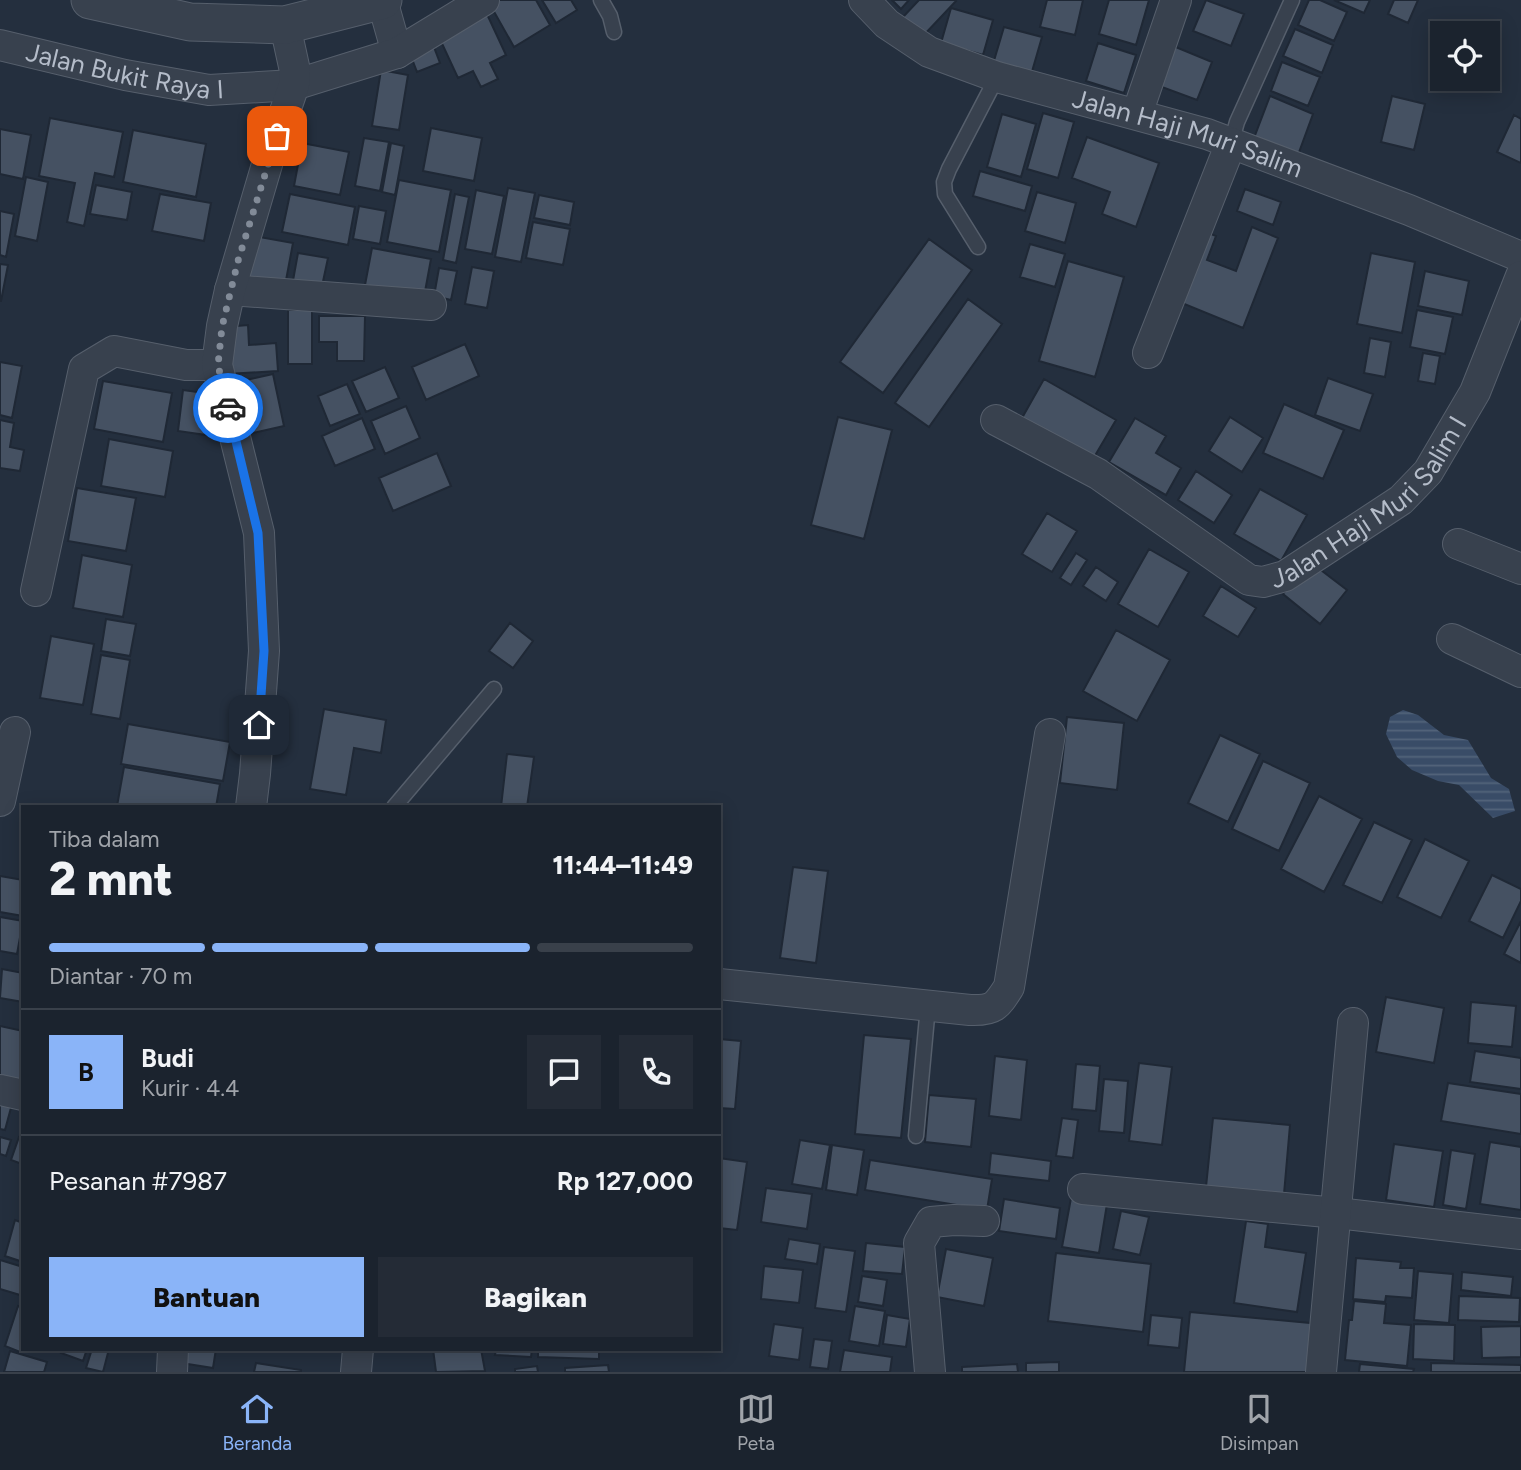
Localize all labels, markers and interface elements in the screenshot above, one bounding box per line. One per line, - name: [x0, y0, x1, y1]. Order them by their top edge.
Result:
- map controls: [1430, 21, 1500, 91]
- button: locate: [1430, 21, 1500, 91]
- street label: Jalan Bukit Raya I: [23, 36, 225, 106]
- street label: Jalan Haji Muri Salim: [1069, 82, 1307, 185]
- pin: [247, 106, 307, 166]
- icon: bag: [258, 117, 296, 155]
- courier: [193, 373, 263, 443]
- icon: car: [209, 389, 247, 427]
- street label: Jalan Haji Muri Salim I: [1268, 410, 1473, 595]
- pin: [229, 695, 289, 755]
- icon: home: [240, 706, 278, 744]
- text: Tiba dalam: [49, 825, 160, 853]
- text: 11:44–11:49: [552, 849, 693, 881]
- text: 2 mnt: [49, 851, 173, 907]
- text: Diantar · 70 m: [49, 962, 192, 990]
- button: chat: [527, 1035, 601, 1109]
- button: phone: [619, 1035, 693, 1109]
- text: Budi: [141, 1042, 194, 1074]
- text: B: [78, 1056, 94, 1088]
- text: Kurir · 4.4: [141, 1074, 239, 1102]
- text: Pesanan #7987: [49, 1165, 227, 1197]
- text: Rp 127,000: [557, 1165, 693, 1197]
- button: Bantuan: [49, 1257, 364, 1337]
- button: Bagikan: [378, 1257, 693, 1337]
- tab: Beranda: [223, 1390, 292, 1455]
- tab: Peta: [737, 1390, 775, 1455]
- tab: Disimpan: [1220, 1390, 1298, 1455]

